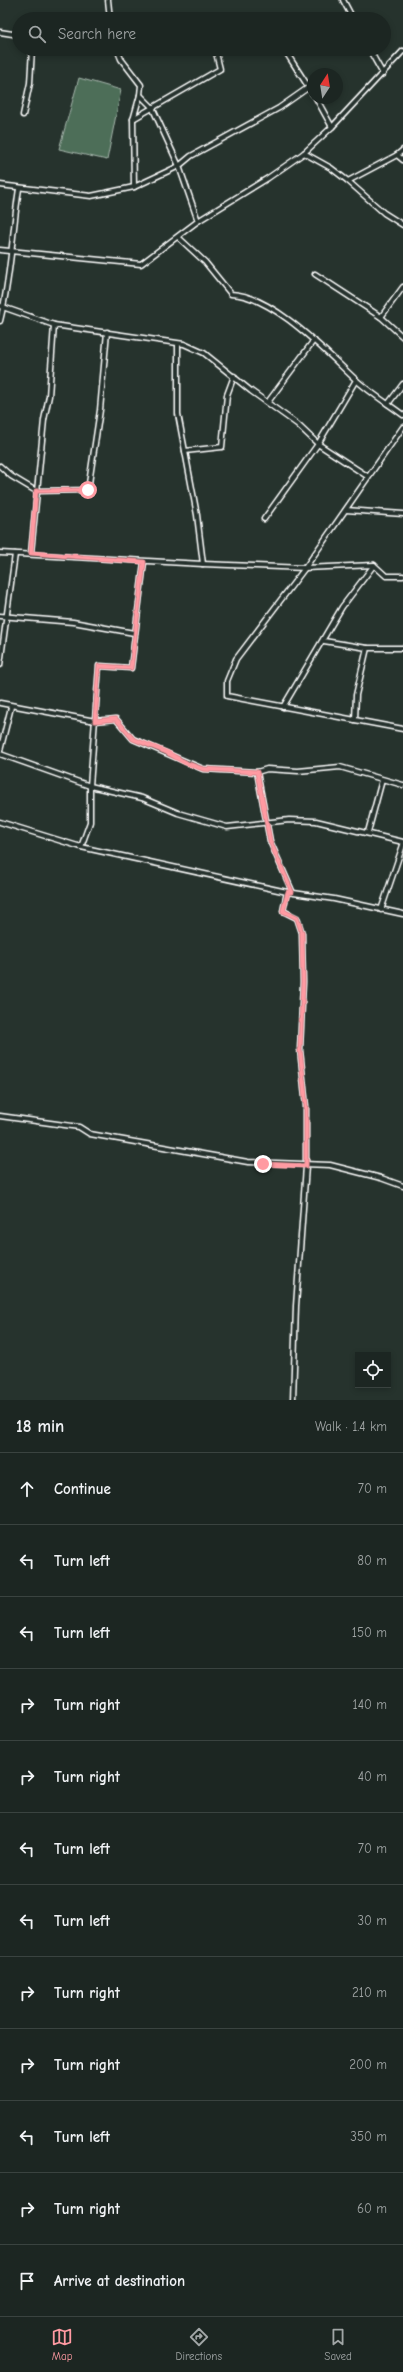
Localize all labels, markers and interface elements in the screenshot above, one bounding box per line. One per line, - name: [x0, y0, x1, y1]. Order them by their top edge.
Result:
- search box: [12, 12, 391, 56]
- icon: search: [26, 23, 48, 45]
- text: Search here: [58, 25, 136, 43]
- north arrow: [307, 68, 343, 104]
- route start: [79, 481, 97, 499]
- route end: [254, 1155, 272, 1173]
- map controls: [355, 1352, 391, 1388]
- button: locate: [355, 1352, 391, 1388]
- text: 18 min: [16, 1417, 64, 1436]
- text: Walk · 1.4 km: [315, 1419, 387, 1434]
- icon: ahead: [16, 1478, 38, 1500]
- text: Continue: [54, 1480, 111, 1498]
- text: 70 m: [358, 1481, 387, 1496]
- icon: left: [16, 1550, 38, 1572]
- text: Turn left: [54, 1552, 110, 1570]
- text: 80 m: [357, 1553, 387, 1568]
- icon: left: [16, 1622, 38, 1644]
- text: Turn left: [54, 1624, 110, 1642]
- text: 150 m: [352, 1625, 387, 1640]
- icon: right: [16, 1694, 38, 1716]
- text: Turn right: [54, 1696, 120, 1714]
- text: 140 m: [353, 1697, 387, 1712]
- icon: right: [16, 1766, 38, 1788]
- text: Turn right: [54, 1768, 120, 1786]
- text: 40 m: [358, 1769, 387, 1784]
- icon: left: [16, 1838, 38, 1860]
- text: Turn left: [54, 1840, 110, 1858]
- text: 70 m: [358, 1841, 387, 1856]
- icon: left: [16, 1910, 38, 1932]
- text: Turn left: [54, 1912, 110, 1930]
- text: 30 m: [357, 1913, 387, 1928]
- icon: right: [16, 1982, 38, 2004]
- text: Turn right: [54, 1984, 120, 2002]
- text: 210 m: [352, 1985, 387, 2000]
- icon: right: [16, 2054, 38, 2076]
- text: Turn right: [54, 2056, 120, 2074]
- text: 200 m: [349, 2057, 387, 2072]
- icon: left: [16, 2126, 38, 2148]
- text: Turn left: [54, 2128, 110, 2146]
- text: 350 m: [350, 2129, 387, 2144]
- icon: right: [16, 2198, 38, 2220]
- text: Turn right: [54, 2200, 120, 2218]
- text: 60 m: [357, 2201, 387, 2216]
- icon: arrive: [16, 2270, 38, 2292]
- text: Arrive at destination: [54, 2272, 185, 2290]
- tab: Map: [51, 2326, 73, 2363]
- tab: Directions: [175, 2326, 222, 2363]
- tab: Saved: [324, 2326, 352, 2363]

